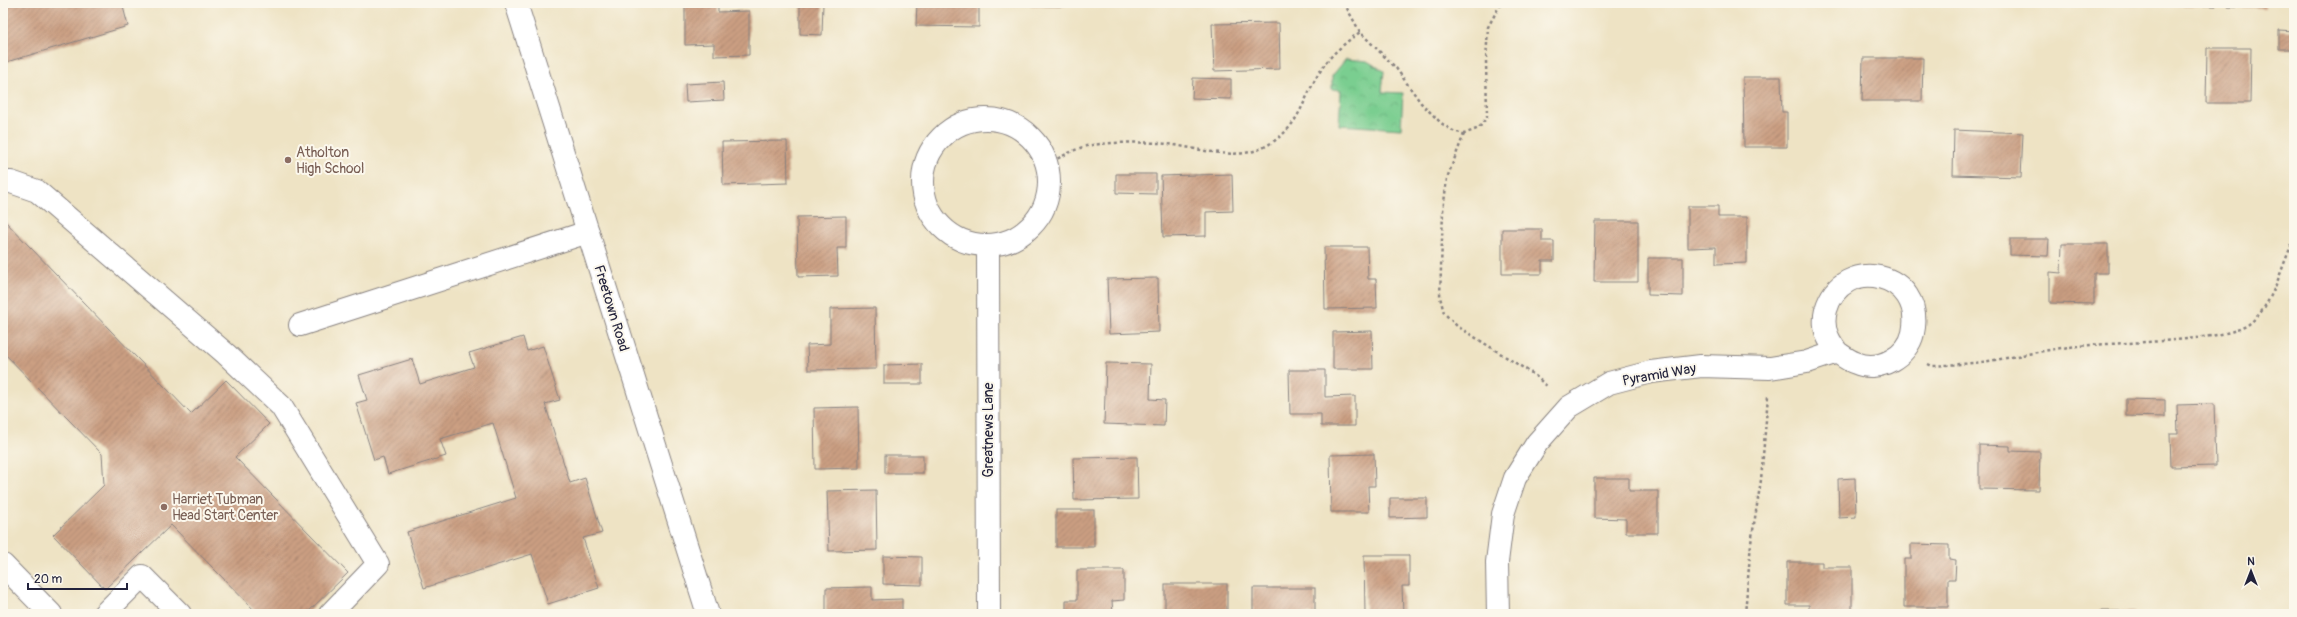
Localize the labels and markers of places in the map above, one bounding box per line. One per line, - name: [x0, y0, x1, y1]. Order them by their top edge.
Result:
- place label: Atholton High School: [296, 144, 364, 177]
- marker: Atholton High School: [283, 155, 293, 165]
- place label: Harriet Tubman Head Start Center: [172, 491, 278, 524]
- marker: Harriet Tubman Head Start Center: [159, 502, 169, 512]

